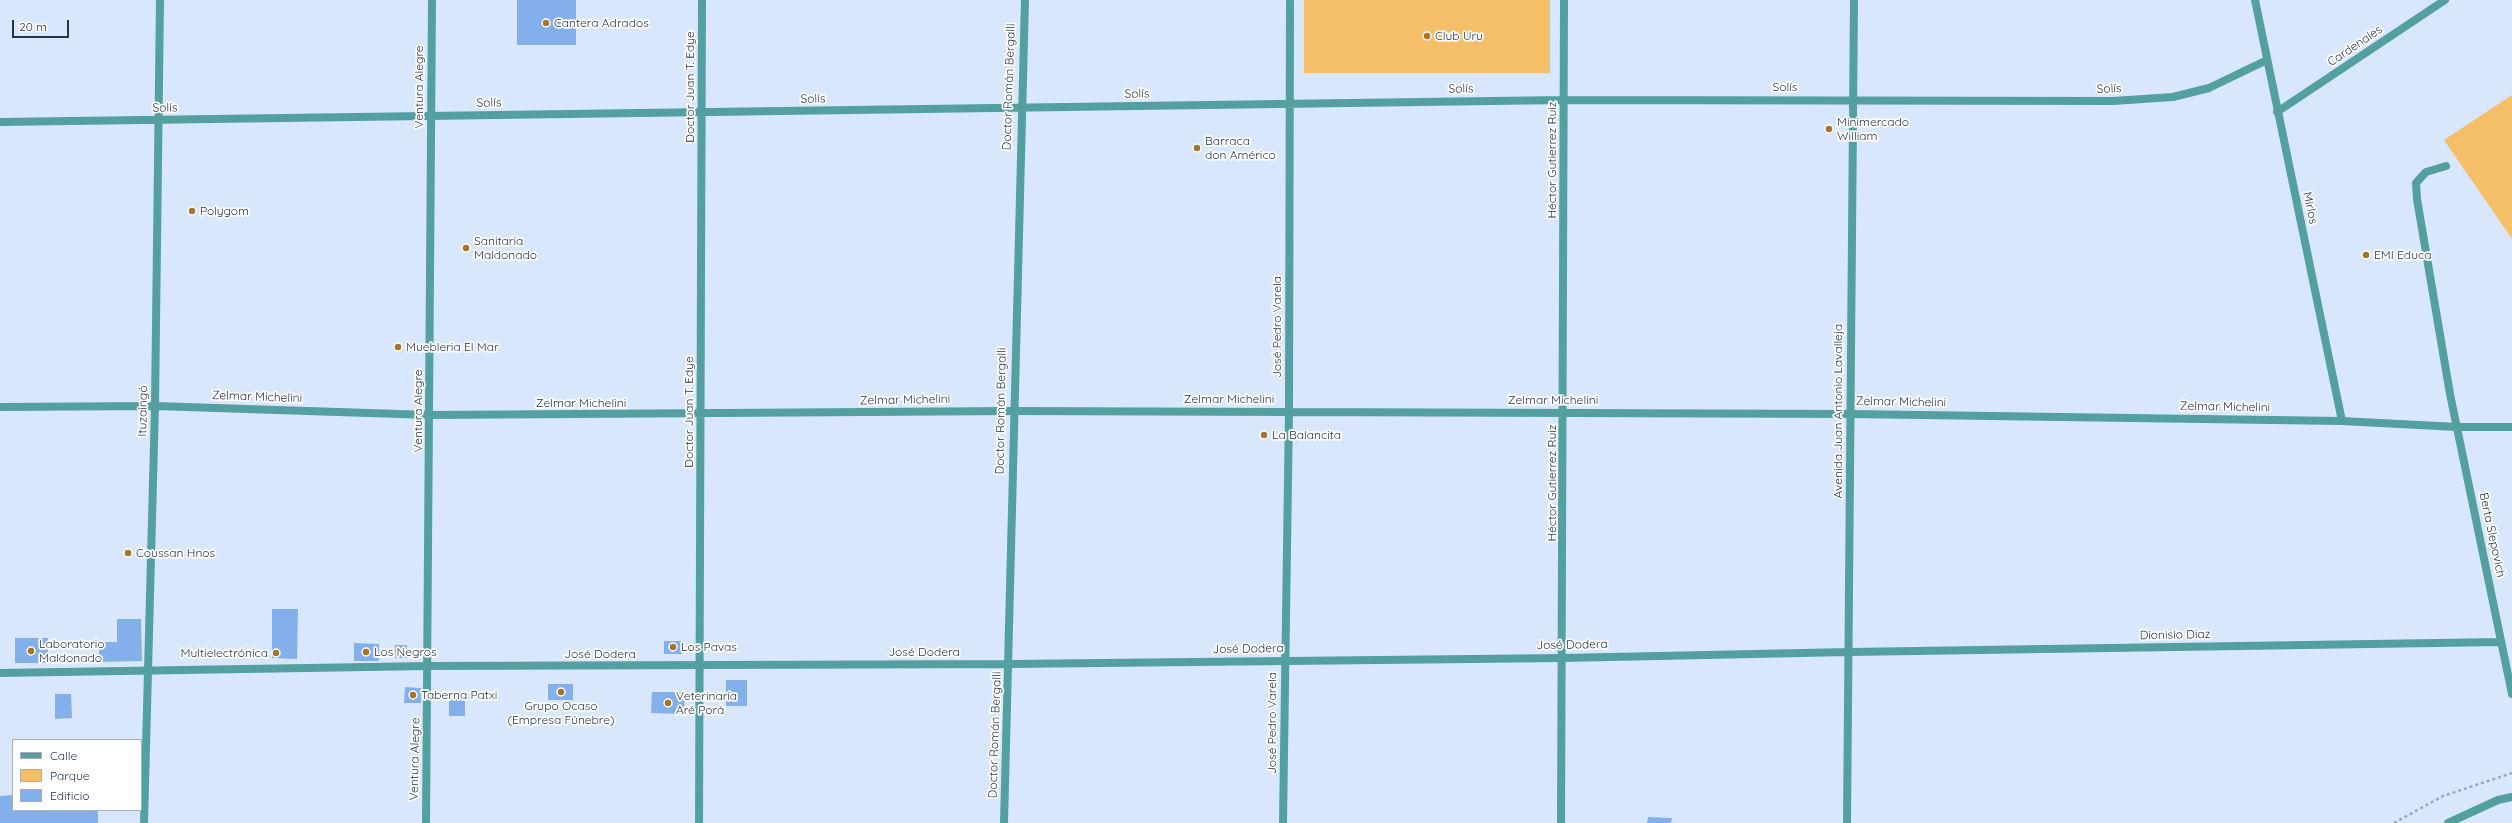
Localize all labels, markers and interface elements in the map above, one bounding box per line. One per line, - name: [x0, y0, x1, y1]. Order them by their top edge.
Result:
- scale bar: [14, 12, 71, 38]
- place label: Cantera Adrados: [554, 16, 649, 30]
- marker: Cantera Adrados: [541, 18, 551, 28]
- text: 20 m: [19, 19, 47, 34]
- street label: Cardenales: [2325, 22, 2385, 70]
- street label: Doctor Román Bergalli: [1000, 23, 1018, 151]
- place label: Club Uru: [1435, 29, 1483, 43]
- street label: Doctor Juan T. Edye: [683, 31, 697, 143]
- marker: Club Uru: [1422, 31, 1432, 41]
- street label: Ventura Alegre: [412, 45, 426, 129]
- street label: Solís: [1773, 80, 1797, 94]
- street label: Solís: [2096, 81, 2122, 97]
- street label: Solís: [1448, 82, 1474, 96]
- street label: Solís: [1124, 87, 1150, 101]
- street label: Solís: [800, 92, 826, 106]
- street label: Solís: [476, 96, 502, 110]
- street label: Solís: [152, 101, 178, 115]
- street label: Héctor Gutierrez Ruiz: [1545, 101, 1559, 219]
- place label: Minimercado William: [1837, 115, 1909, 143]
- marker: Minimercado William: [1824, 124, 1834, 134]
- place label: Barraca don Américo: [1205, 134, 1276, 162]
- marker: Barraca don Américo: [1192, 143, 1202, 153]
- street label: Mirlos: [2300, 191, 2320, 225]
- place label: Polygom: [200, 204, 249, 218]
- marker: Polygom: [187, 206, 197, 216]
- place label: Sanitaria Maldonado: [474, 234, 537, 262]
- marker: Sanitaria Maldonado: [461, 243, 471, 253]
- place label: EMI Educa: [2374, 248, 2432, 262]
- marker: EMI Educa: [2361, 250, 2371, 260]
- street label: José Pedro Varela: [1270, 276, 1284, 378]
- street label: Avenida Juan Antonio Lavalleja: [1831, 324, 1845, 498]
- place label: Muebleria El Mar: [406, 340, 499, 354]
- marker: Muebleria El Mar: [393, 342, 403, 352]
- street label: Doctor Román Bergalli: [993, 347, 1009, 475]
- street label: Doctor Juan T. Edye: [682, 356, 696, 468]
- street label: Ventura Alegre: [411, 369, 425, 453]
- street label: Ituzaingó: [135, 385, 151, 437]
- street label: Zelmar Michelini: [212, 388, 302, 406]
- street label: Zelmar Michelini: [860, 392, 950, 408]
- street label: Zelmar Michelini: [1184, 392, 1274, 406]
- street label: Zelmar Michelini: [1508, 393, 1598, 407]
- street label: Zelmar Michelini: [1856, 394, 1946, 410]
- street label: Zelmar Michelini: [536, 396, 626, 410]
- street label: Zelmar Michelini: [2180, 399, 2270, 415]
- street label: Héctor Gutierrez Ruiz: [1545, 424, 1559, 542]
- place label: La Balancita: [1272, 428, 1341, 442]
- marker: La Balancita: [1259, 430, 1269, 440]
- street label: Berta Slepovich: [2476, 491, 2508, 579]
- place label: Coussan Hnos: [136, 546, 215, 560]
- marker: Coussan Hnos: [123, 548, 133, 558]
- street label: Dionisio Diaz: [2139, 627, 2211, 643]
- place label: Laboratorio Maldonado: [39, 637, 105, 665]
- street label: José Dodera: [1536, 637, 1608, 653]
- place label: Los Pavas: [681, 640, 737, 654]
- street label: José Dodera: [1212, 641, 1284, 657]
- marker: Los Pavas: [668, 642, 678, 652]
- place label: Los Negros: [374, 645, 437, 659]
- street label: José Dodera: [888, 645, 960, 659]
- marker: Laboratorio Maldonado: [26, 646, 36, 656]
- place label: Multielectrónica: [181, 646, 268, 660]
- marker: Los Negros: [361, 647, 371, 657]
- street label: José Dodera: [564, 647, 636, 661]
- marker: Multielectrónica: [271, 648, 281, 658]
- street label: Doctor Román Bergalli: [986, 671, 1004, 799]
- street label: José Pedro Varela: [1265, 672, 1279, 774]
- marker: Grupo Ocaso (Empresa Fúnebre): [556, 687, 566, 697]
- place label: Taberna Patxi: [421, 688, 497, 702]
- place label: Veterinaría Aré Porá: [676, 689, 737, 717]
- marker: Taberna Patxi: [408, 690, 418, 700]
- marker: Veterinaría Aré Porá: [663, 698, 673, 708]
- place label: Grupo Ocaso (Empresa Fúnebre): [508, 699, 614, 727]
- street label: Ventura Alegre: [407, 717, 423, 801]
- legend: [12, 739, 142, 811]
- text: Calle: [50, 748, 77, 763]
- text: Parque: [50, 768, 90, 783]
- text: Edificio: [50, 788, 90, 803]

